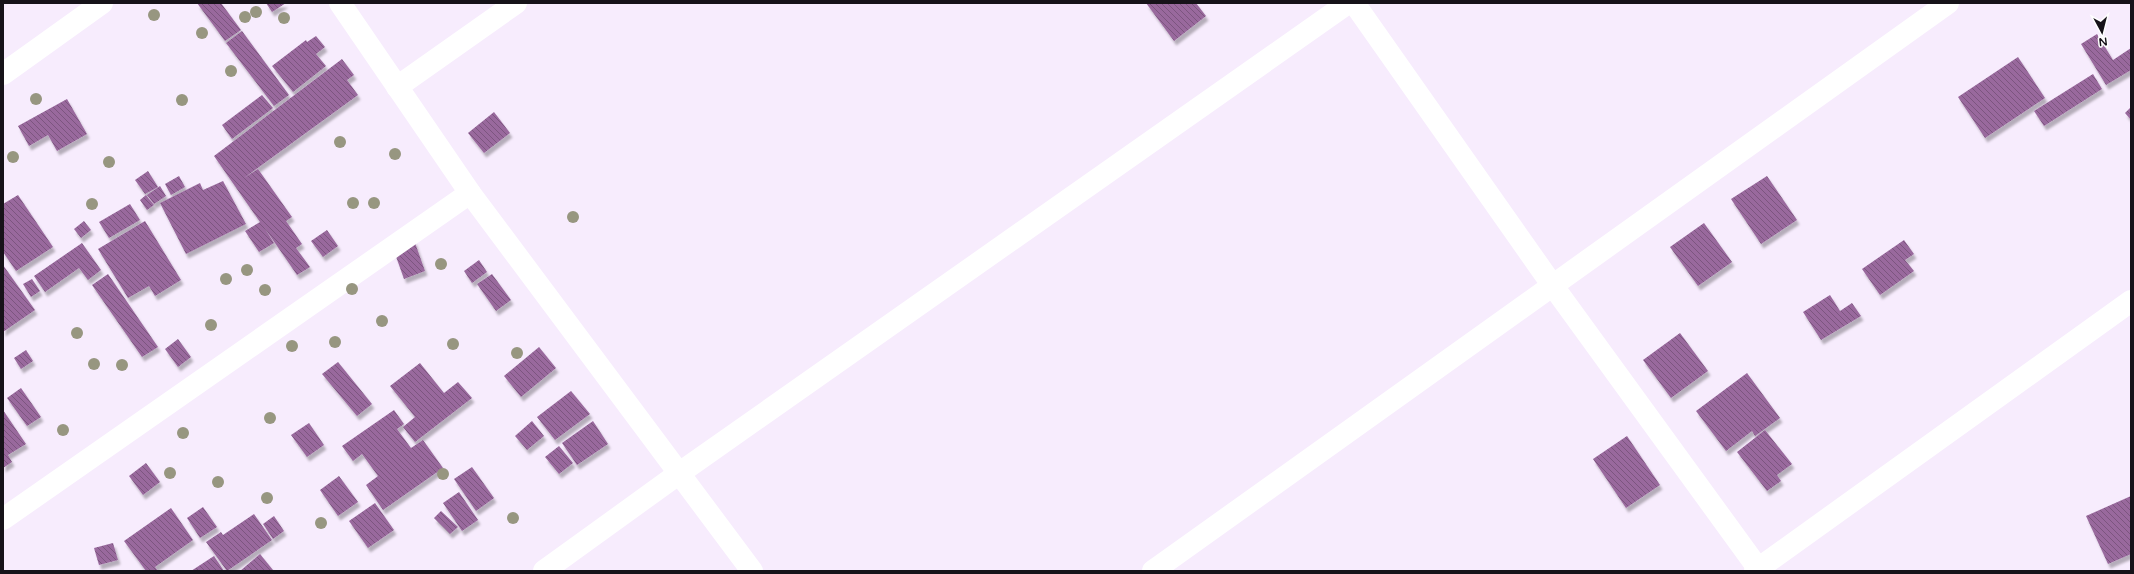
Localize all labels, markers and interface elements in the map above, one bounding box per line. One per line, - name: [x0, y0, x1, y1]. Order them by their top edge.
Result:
- north arrow: [2082, 12, 2122, 52]
- text: N: [2098, 34, 2108, 48]

